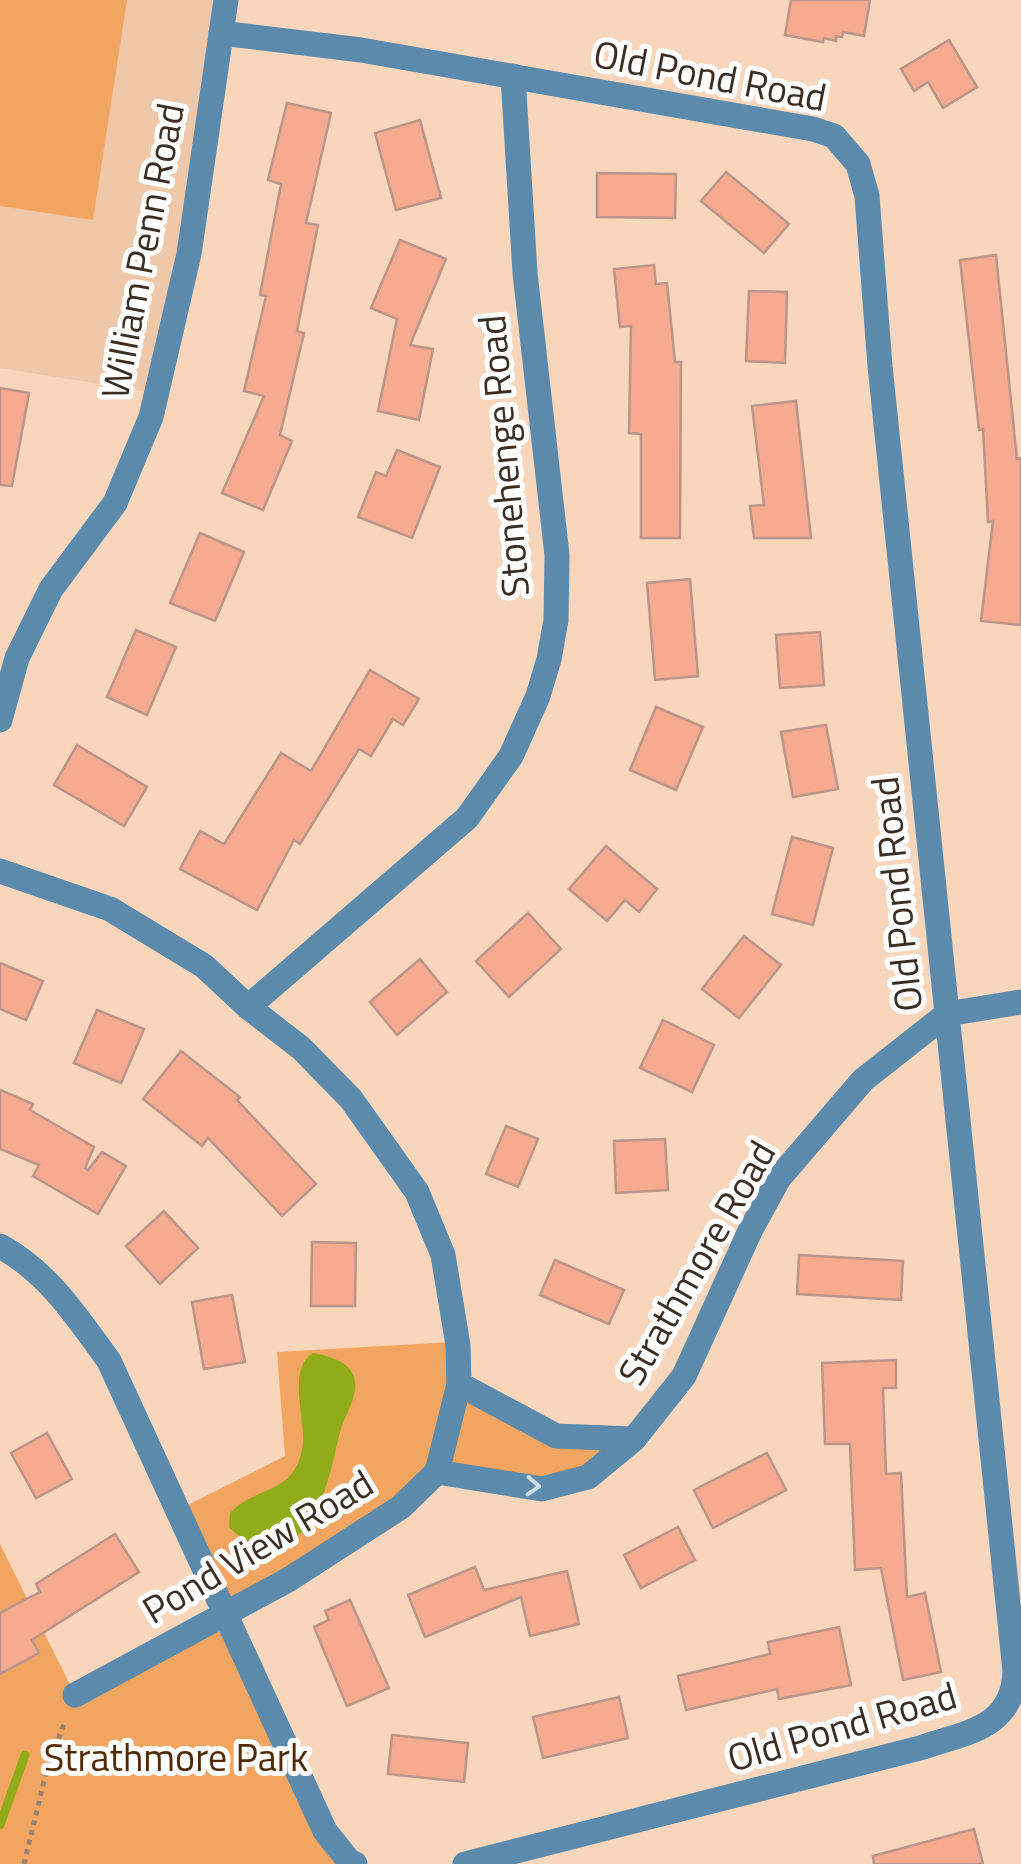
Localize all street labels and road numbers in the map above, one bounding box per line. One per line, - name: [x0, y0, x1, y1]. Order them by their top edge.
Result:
- street label: Old Pond Road: [589, 24, 832, 126]
- street label: William Penn Road: [85, 98, 199, 404]
- street label: Stonehenge Road: [462, 313, 544, 599]
- street label: Old Pond Road: [855, 774, 937, 1014]
- street label: Strathmore Road: [603, 1129, 790, 1396]
- street label: Pond View Road: [131, 1454, 384, 1638]
- street label: Old Pond Road: [720, 1666, 963, 1786]

